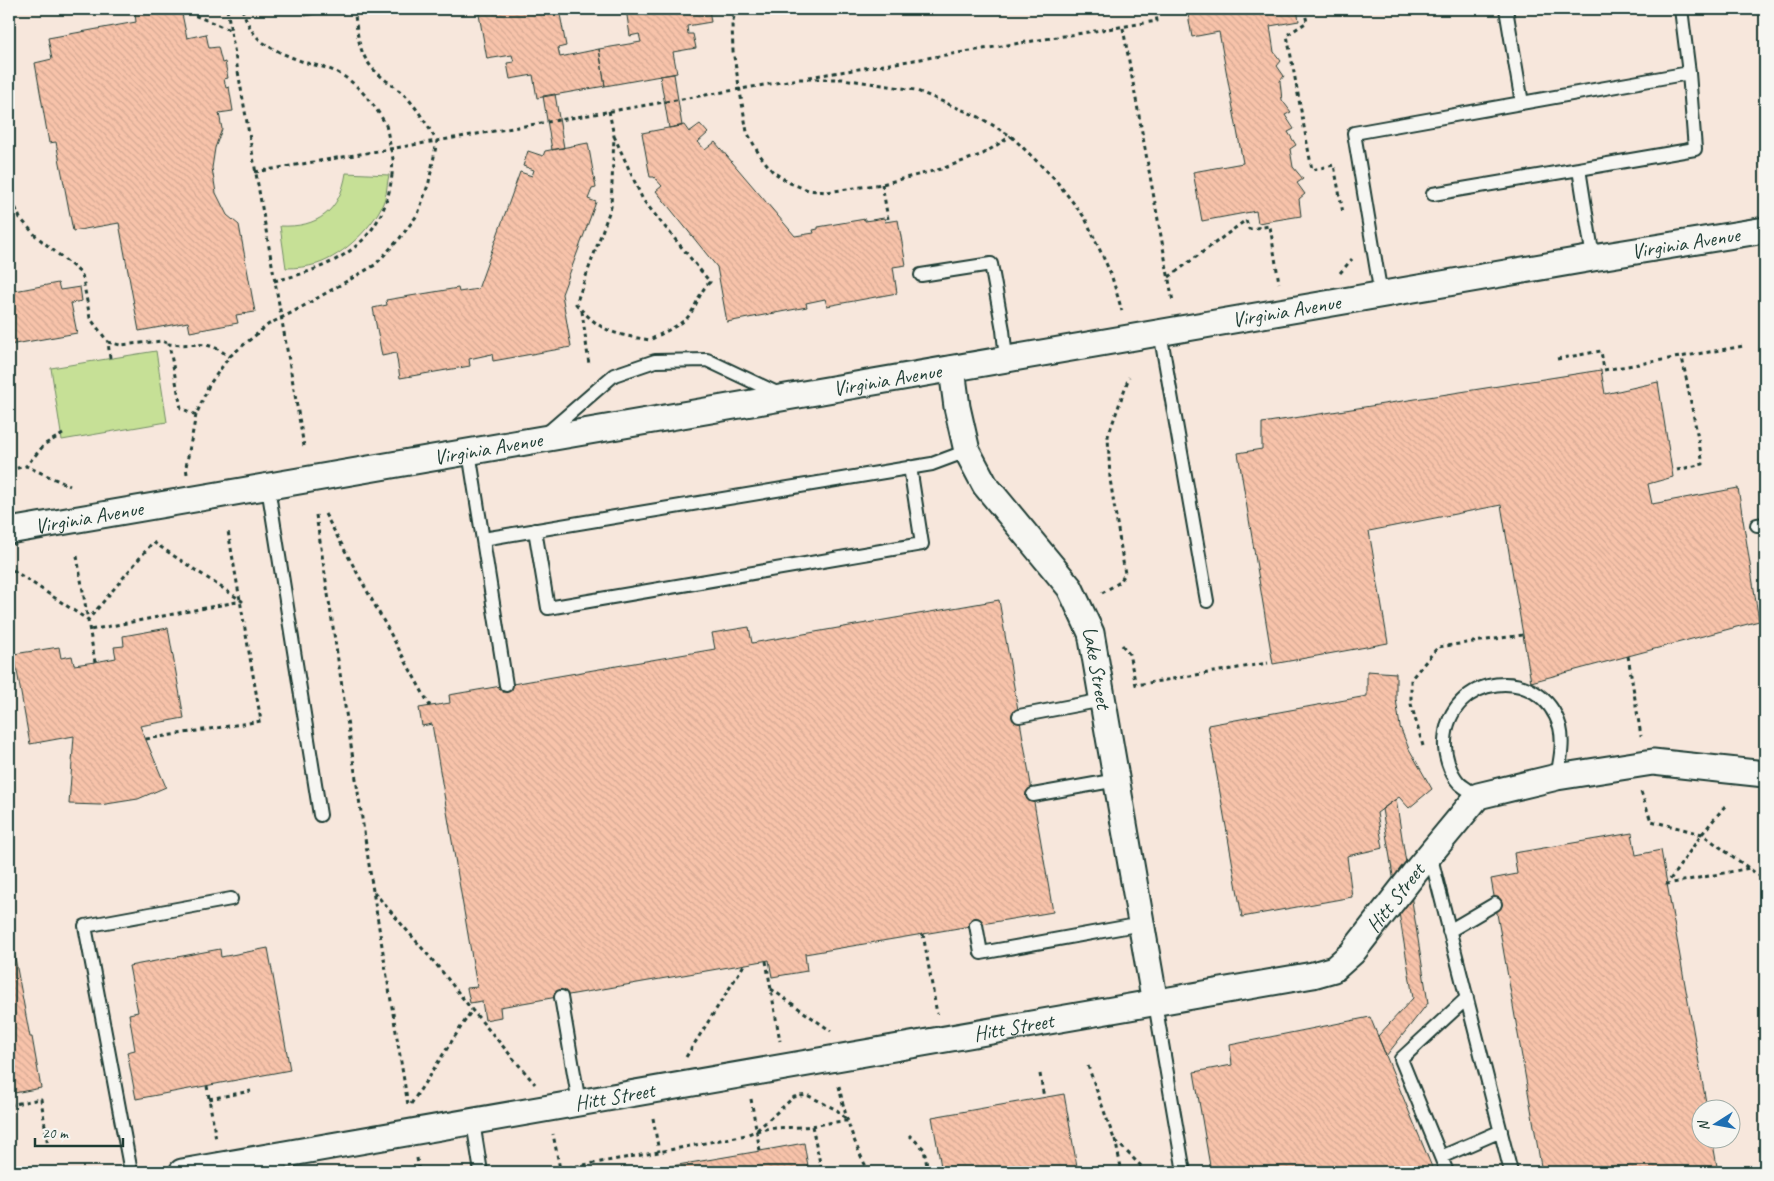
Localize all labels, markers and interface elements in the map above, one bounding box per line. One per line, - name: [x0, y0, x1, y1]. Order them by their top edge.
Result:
- street label: Virginia Avenue: [1629, 221, 1744, 265]
- street label: Virginia Avenue: [1230, 288, 1344, 333]
- street label: Virginia Avenue: [831, 357, 945, 402]
- street label: Virginia Avenue: [432, 426, 546, 471]
- street label: Virginia Avenue: [33, 495, 147, 539]
- street label: Lake Street: [1076, 621, 1117, 713]
- street label: Hitt Street: [1360, 856, 1431, 937]
- street label: Hitt Street: [972, 1007, 1057, 1047]
- street label: Hitt Street: [573, 1077, 658, 1116]
- north arrow: [1692, 1098, 1742, 1148]
- scale bar: [35, 1116, 122, 1148]
- text: N: [1694, 1118, 1713, 1132]
- text: 20 m: [42, 1124, 69, 1143]

